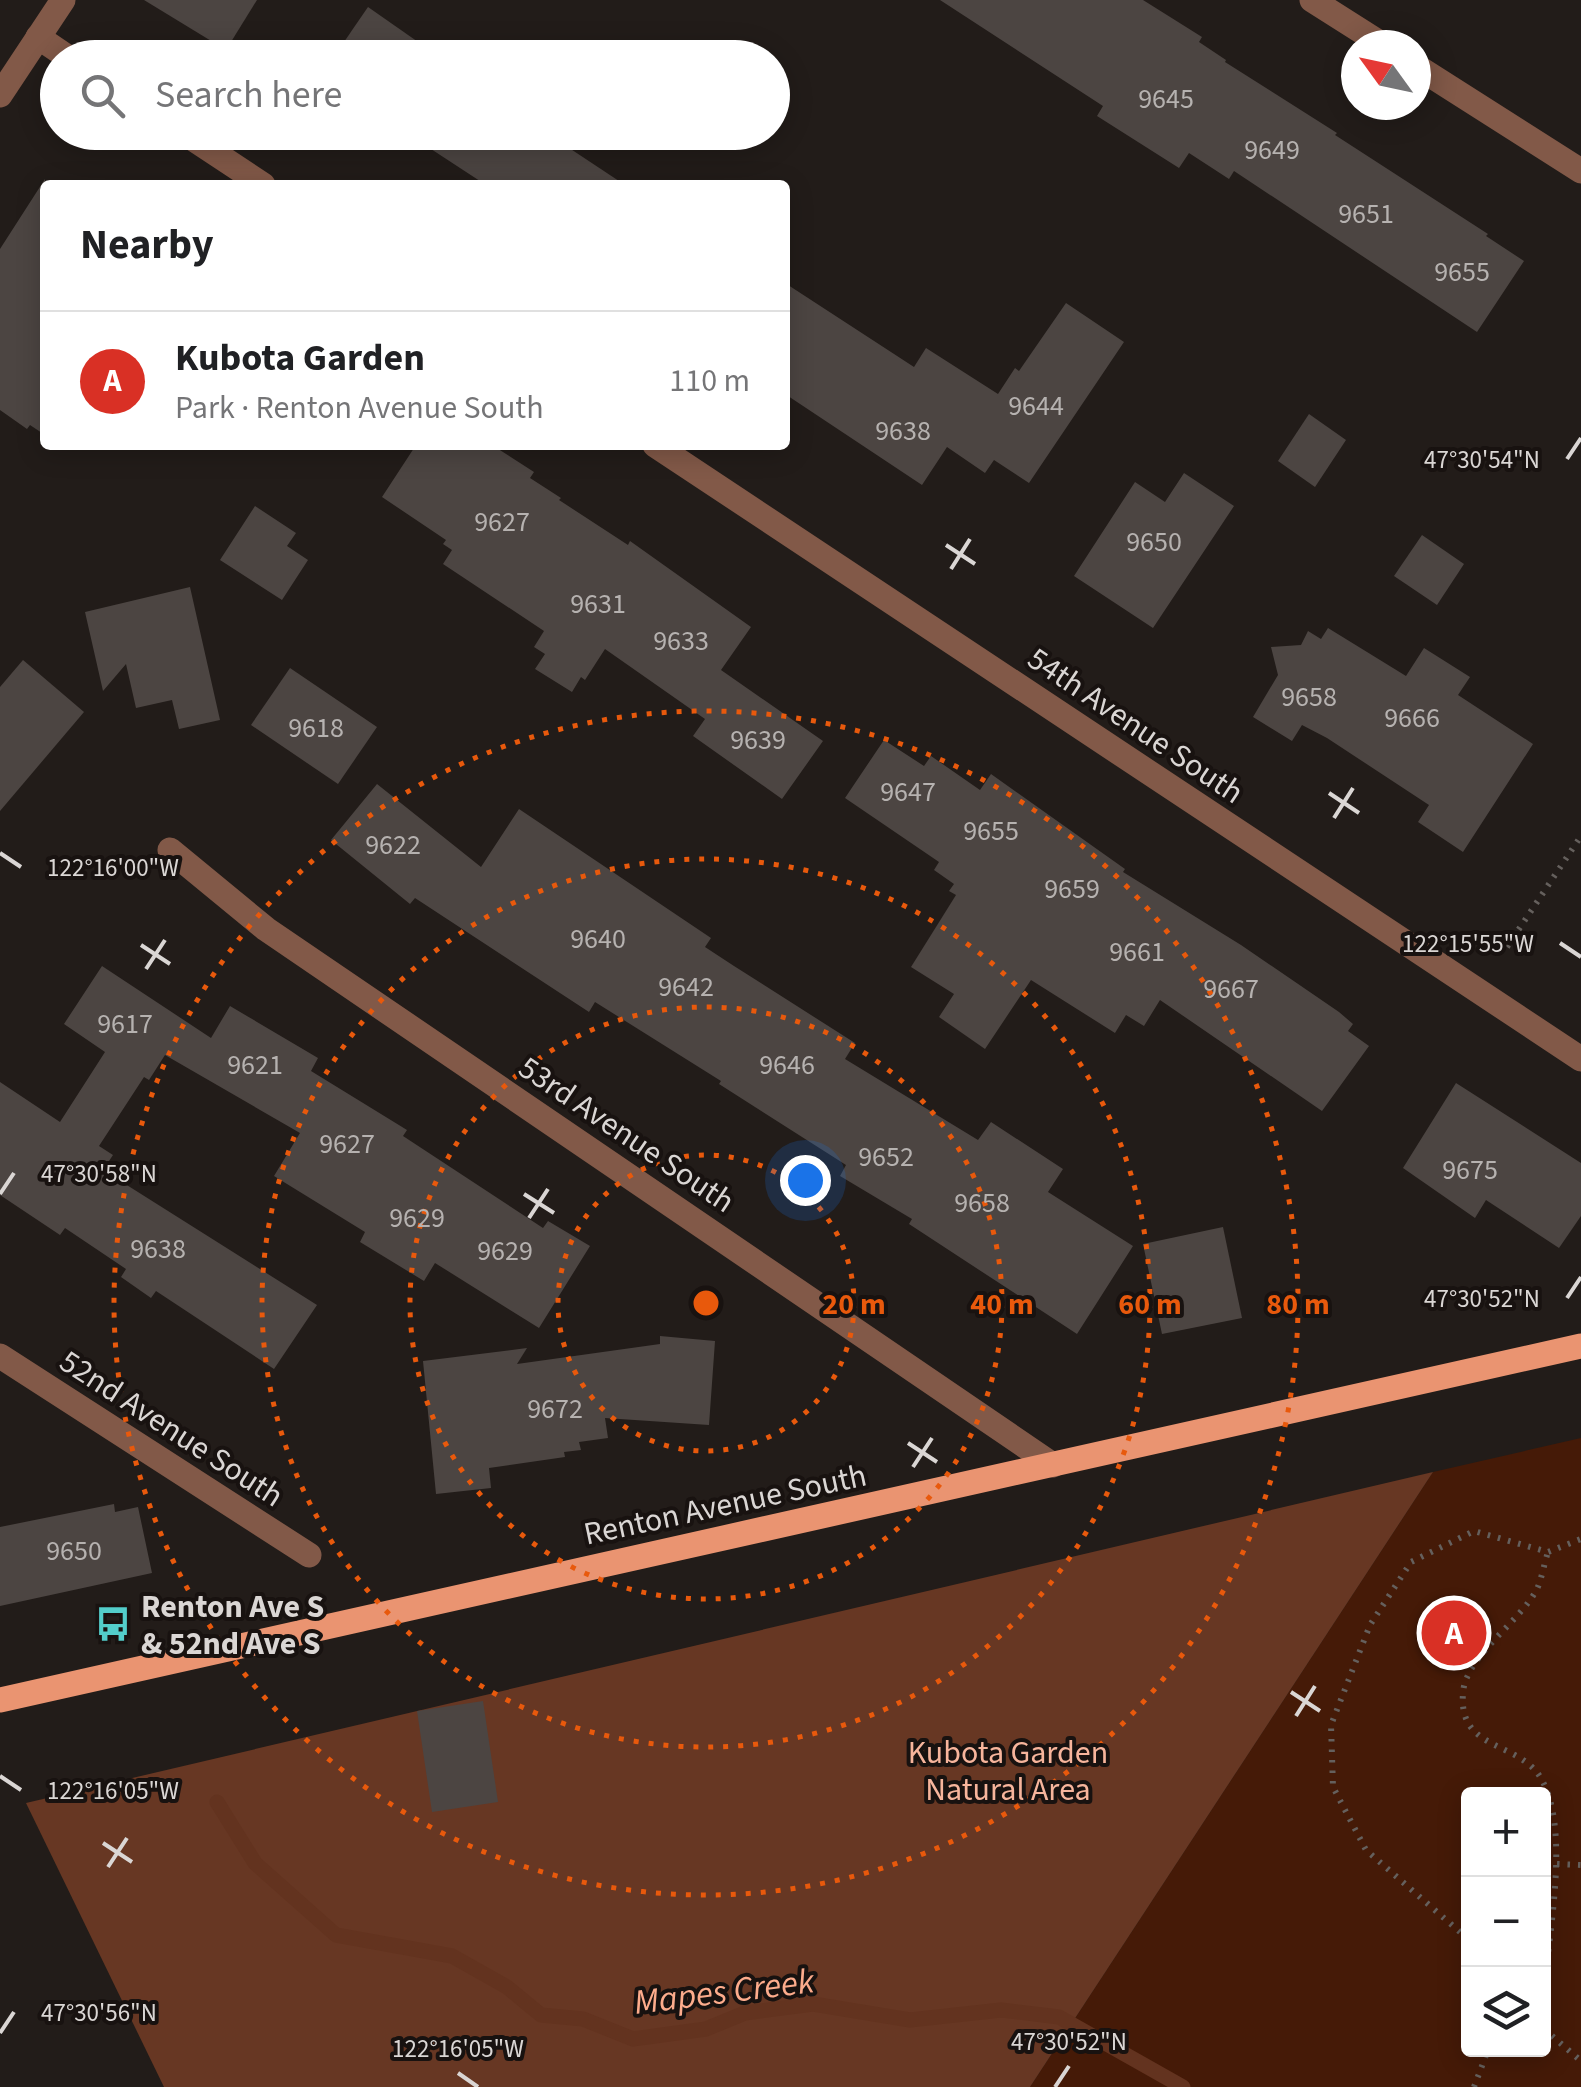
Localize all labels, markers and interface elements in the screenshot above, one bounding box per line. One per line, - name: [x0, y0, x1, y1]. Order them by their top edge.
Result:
- north arrow: [1341, 30, 1431, 120]
- search box: [40, 40, 790, 150]
- icon: search: [75, 68, 130, 123]
- text: Search here: [155, 68, 342, 122]
- house number: 9645: [1138, 79, 1194, 119]
- house number: 9649: [1244, 130, 1300, 170]
- house number: 9651: [1338, 194, 1394, 234]
- text: Nearby: [80, 215, 214, 275]
- house number: 9655: [1434, 252, 1490, 292]
- text: Kubota Garden: [175, 331, 425, 385]
- text: A: [103, 358, 122, 404]
- text: 110 m: [669, 358, 750, 404]
- text: Park · Renton Avenue South: [175, 385, 544, 431]
- house number: 9644: [1008, 386, 1064, 426]
- house number: 9638: [875, 411, 931, 451]
- text: 47°30'54"N: [1424, 442, 1540, 478]
- house number: 9627: [474, 502, 530, 542]
- house number: 9650: [1126, 522, 1182, 562]
- house number: 9631: [570, 584, 626, 624]
- house number: 9633: [653, 621, 709, 661]
- street label: 54th Avenue South: [1018, 636, 1253, 815]
- house number: 9658: [1281, 677, 1337, 717]
- house number: 9666: [1384, 698, 1440, 738]
- house number: 9618: [288, 708, 344, 748]
- house number: 9639: [730, 720, 786, 760]
- house number: 9647: [880, 772, 936, 812]
- house number: 9655: [963, 811, 1019, 851]
- house number: 9622: [365, 825, 421, 865]
- text: 122°16'00"W: [47, 850, 179, 886]
- house number: 9659: [1044, 869, 1100, 909]
- house number: 9640: [570, 919, 626, 959]
- text: 122°15'55"W: [1402, 926, 1534, 962]
- house number: 9661: [1109, 932, 1165, 972]
- house number: 9642: [658, 967, 714, 1007]
- house number: 9667: [1203, 969, 1259, 1009]
- house number: 9617: [97, 1004, 153, 1044]
- house number: 9621: [227, 1045, 283, 1085]
- street label: 53rd Avenue South: [509, 1045, 744, 1224]
- house number: 9646: [759, 1045, 815, 1085]
- house number: 9627: [319, 1124, 375, 1164]
- house number: 9652: [858, 1137, 914, 1177]
- house number: 9675: [1442, 1150, 1498, 1190]
- your location: [780, 1155, 831, 1206]
- text: 47°30'58"N: [41, 1156, 157, 1192]
- house number: 9658: [954, 1183, 1010, 1223]
- house number: 9629: [389, 1198, 445, 1238]
- house number: 9638: [130, 1229, 186, 1269]
- house number: 9629: [477, 1231, 533, 1271]
- text: 47°30'52"N: [1424, 1281, 1540, 1317]
- text: 20 m: [822, 1283, 886, 1326]
- text: 40 m: [970, 1283, 1034, 1326]
- text: 60 m: [1118, 1283, 1182, 1326]
- text: 80 m: [1266, 1283, 1330, 1326]
- centre of rings: [688, 1285, 724, 1321]
- street label: 52nd Avenue South: [51, 1339, 292, 1519]
- house number: 9672: [527, 1389, 583, 1429]
- street label: Renton Avenue South: [580, 1453, 871, 1557]
- house number: 9650: [46, 1531, 102, 1571]
- place label: Renton Ave S & 52nd Ave S: [141, 1584, 324, 1667]
- pin: A: [1422, 1596, 1486, 1670]
- bus stop icon: Renton Ave S & 52nd Ave S: [94, 1605, 132, 1643]
- park label: Kubota Garden Natural Area: [908, 1730, 1108, 1813]
- text: 122°16'05"W: [47, 1773, 179, 1809]
- map controls: [1461, 1787, 1551, 2057]
- button: +: [1461, 1787, 1551, 1877]
- button: −: [1461, 1877, 1551, 1967]
- water label: Mapes Creek: [631, 1956, 818, 2028]
- button: layers: [1461, 1967, 1551, 2057]
- text: 47°30'56"N: [41, 1995, 157, 2031]
- text: 47°30'52"N: [1011, 2024, 1127, 2060]
- text: 122°16'05"W: [392, 2031, 524, 2067]

